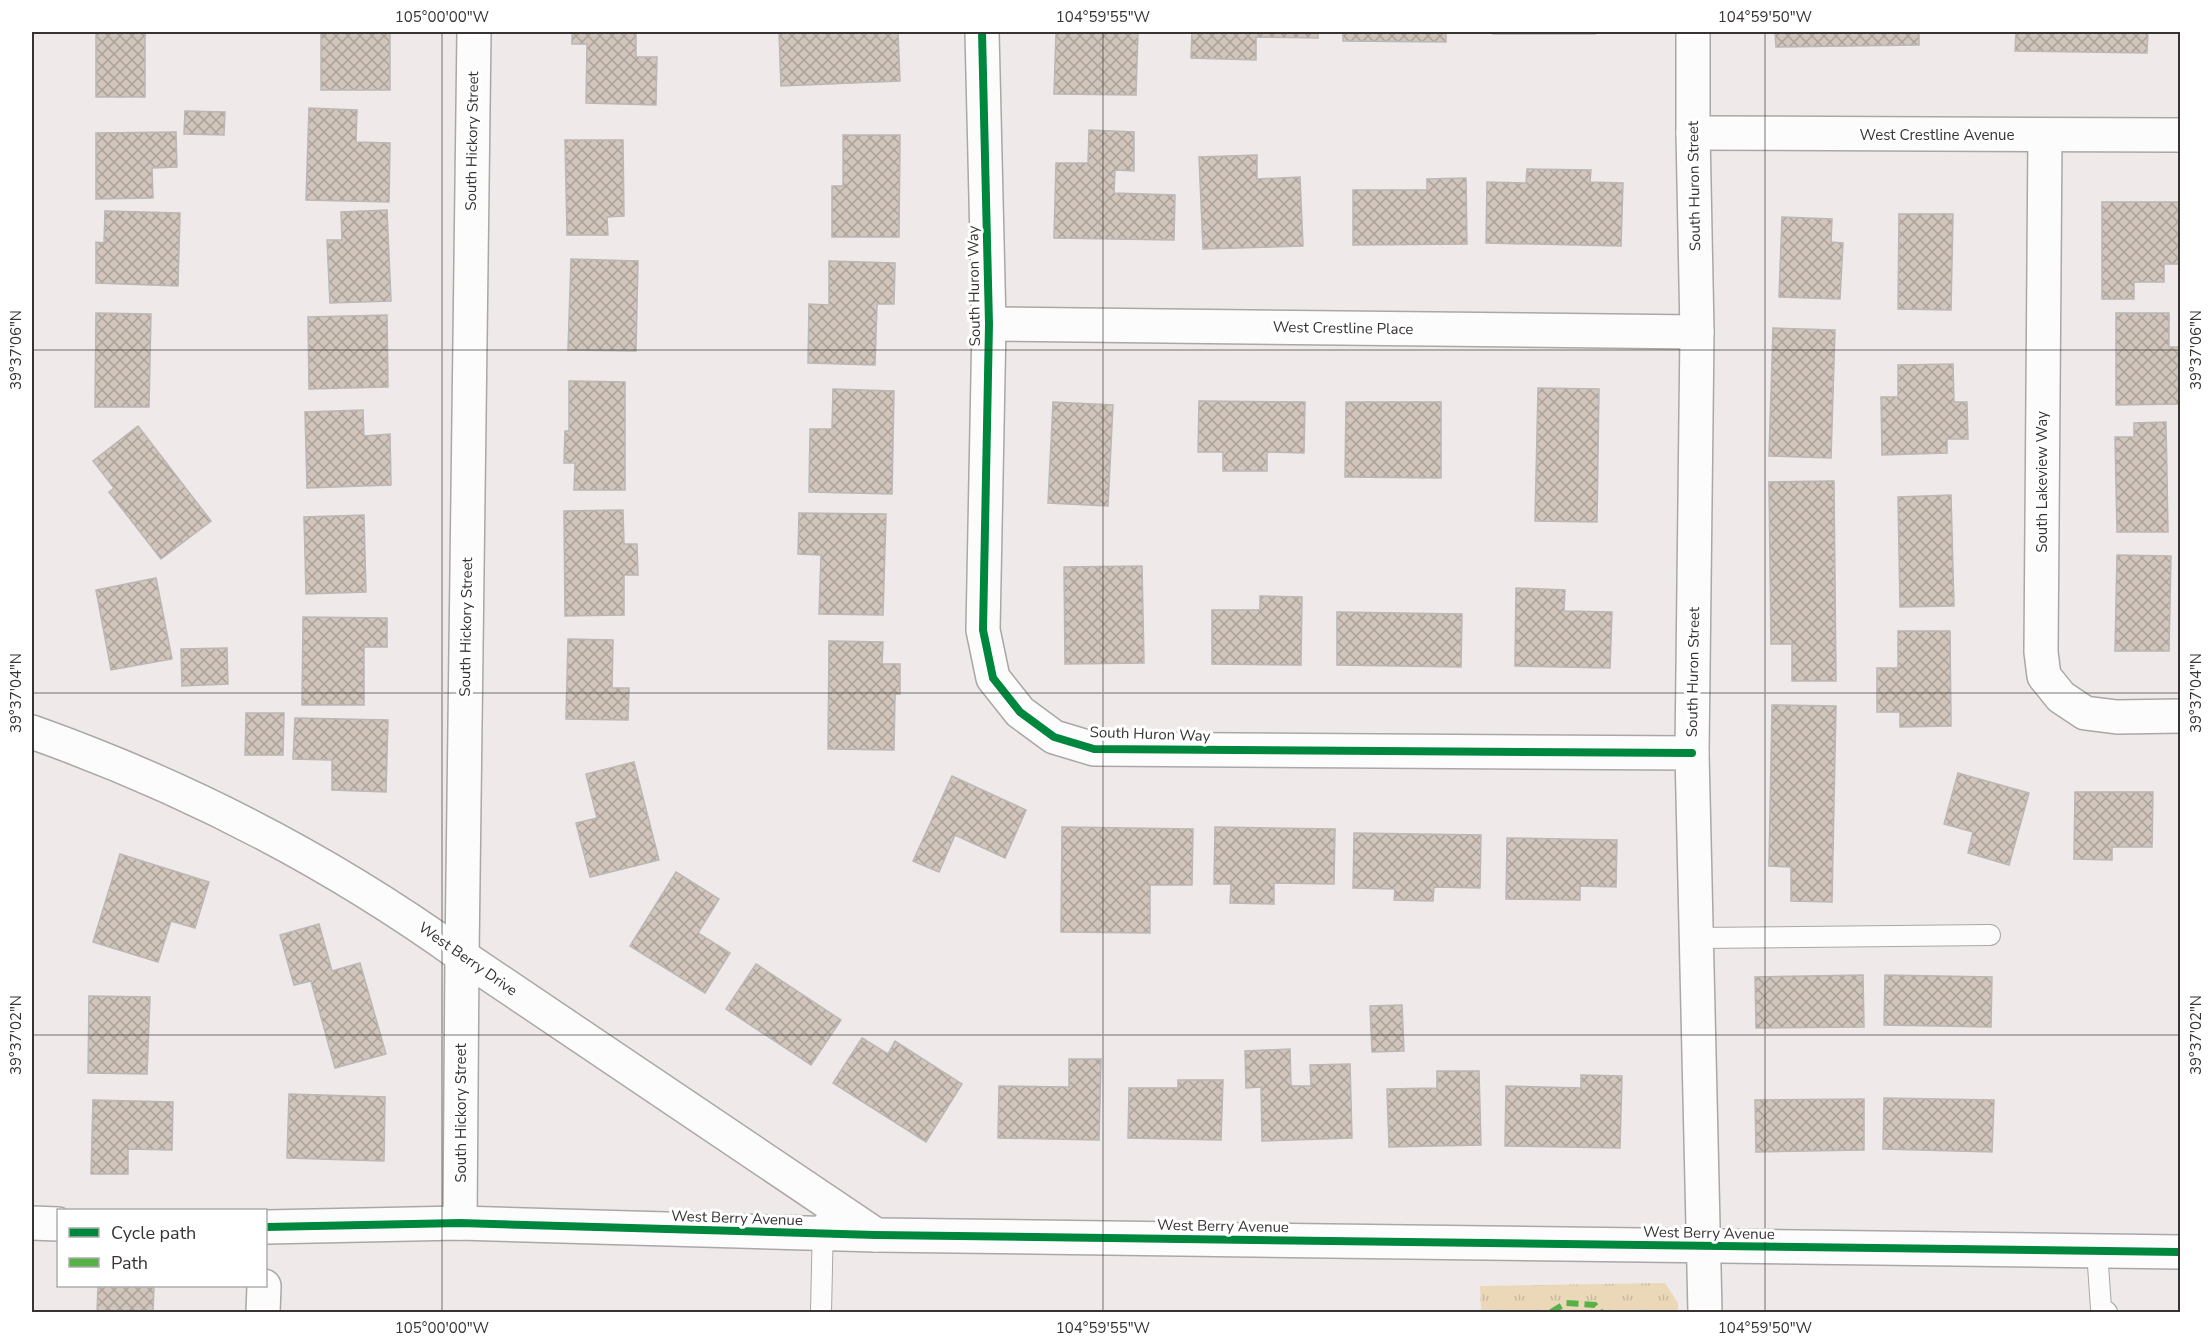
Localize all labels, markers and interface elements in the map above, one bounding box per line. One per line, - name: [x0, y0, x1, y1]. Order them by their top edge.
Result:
- text: 105°00'00"W: [395, 7, 490, 27]
- text: 104°59'55"W: [1056, 7, 1151, 27]
- text: 104°59'50"W: [1718, 7, 1813, 27]
- street label: South Hickory Street: [461, 70, 483, 211]
- street label: South Huron Street: [1683, 120, 1705, 251]
- street label: West Crestline Avenue: [1860, 125, 2014, 145]
- street label: South Huron Way: [963, 225, 985, 347]
- text: 39°37'06"N: [6, 310, 26, 390]
- text: 39°37'06"N: [2186, 310, 2206, 390]
- street label: West Crestline Place: [1273, 317, 1413, 339]
- street label: South Lakeview Way: [2032, 411, 2052, 553]
- street label: South Hickory Street: [455, 556, 477, 697]
- street label: South Huron Street: [1682, 606, 1704, 737]
- text: 39°37'04"N: [6, 653, 26, 733]
- text: 39°37'04"N: [2186, 653, 2206, 733]
- street label: South Huron Way: [1089, 722, 1211, 746]
- street label: West Berry Drive: [415, 917, 521, 1001]
- text: 39°37'02"N: [6, 995, 26, 1075]
- text: 39°37'02"N: [2186, 995, 2206, 1075]
- street label: South Hickory Street: [451, 1043, 471, 1183]
- street label: West Berry Avenue: [671, 1206, 803, 1230]
- legend: [57, 1209, 267, 1287]
- street label: West Berry Avenue: [1157, 1215, 1289, 1237]
- text: Cycle path: [111, 1221, 196, 1245]
- street label: West Berry Avenue: [1643, 1222, 1775, 1244]
- text: Path: [111, 1251, 148, 1275]
- text: 105°00'00"W: [395, 1318, 490, 1338]
- text: 104°59'55"W: [1056, 1318, 1151, 1338]
- text: 104°59'50"W: [1718, 1318, 1813, 1338]

